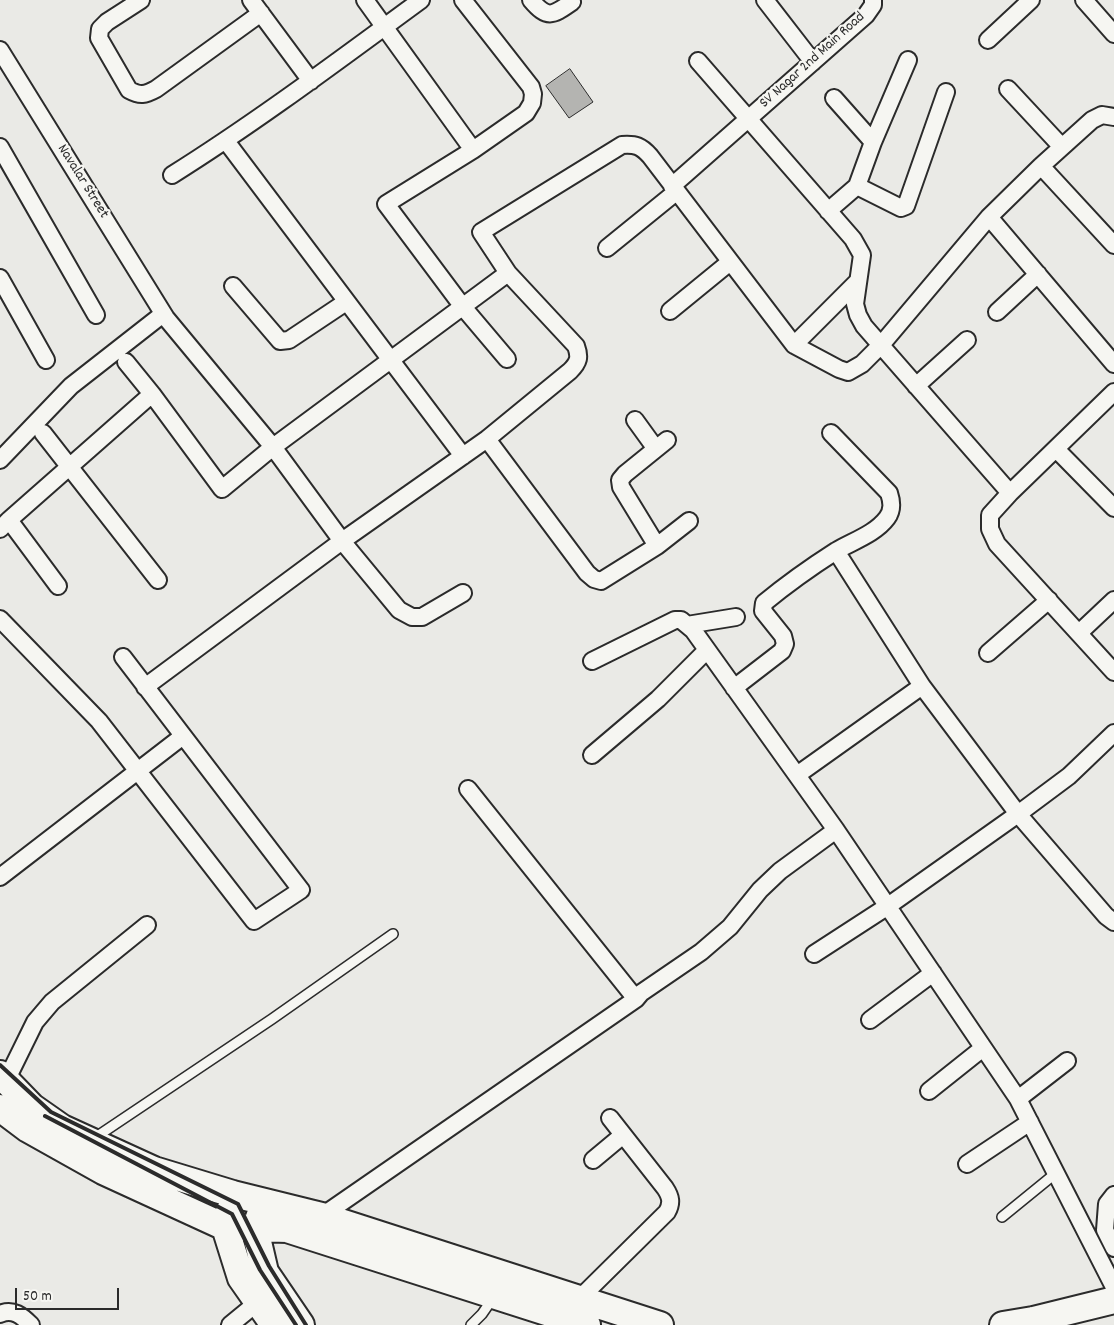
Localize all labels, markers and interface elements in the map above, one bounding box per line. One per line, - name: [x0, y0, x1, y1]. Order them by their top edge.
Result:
- street label: SV Nagar 2nd Main Road: [757, 9, 869, 113]
- street label: Navalar Street: [52, 142, 112, 222]
- scale bar: [18, 1278, 121, 1310]
- text: 50 m: [23, 1286, 52, 1308]

